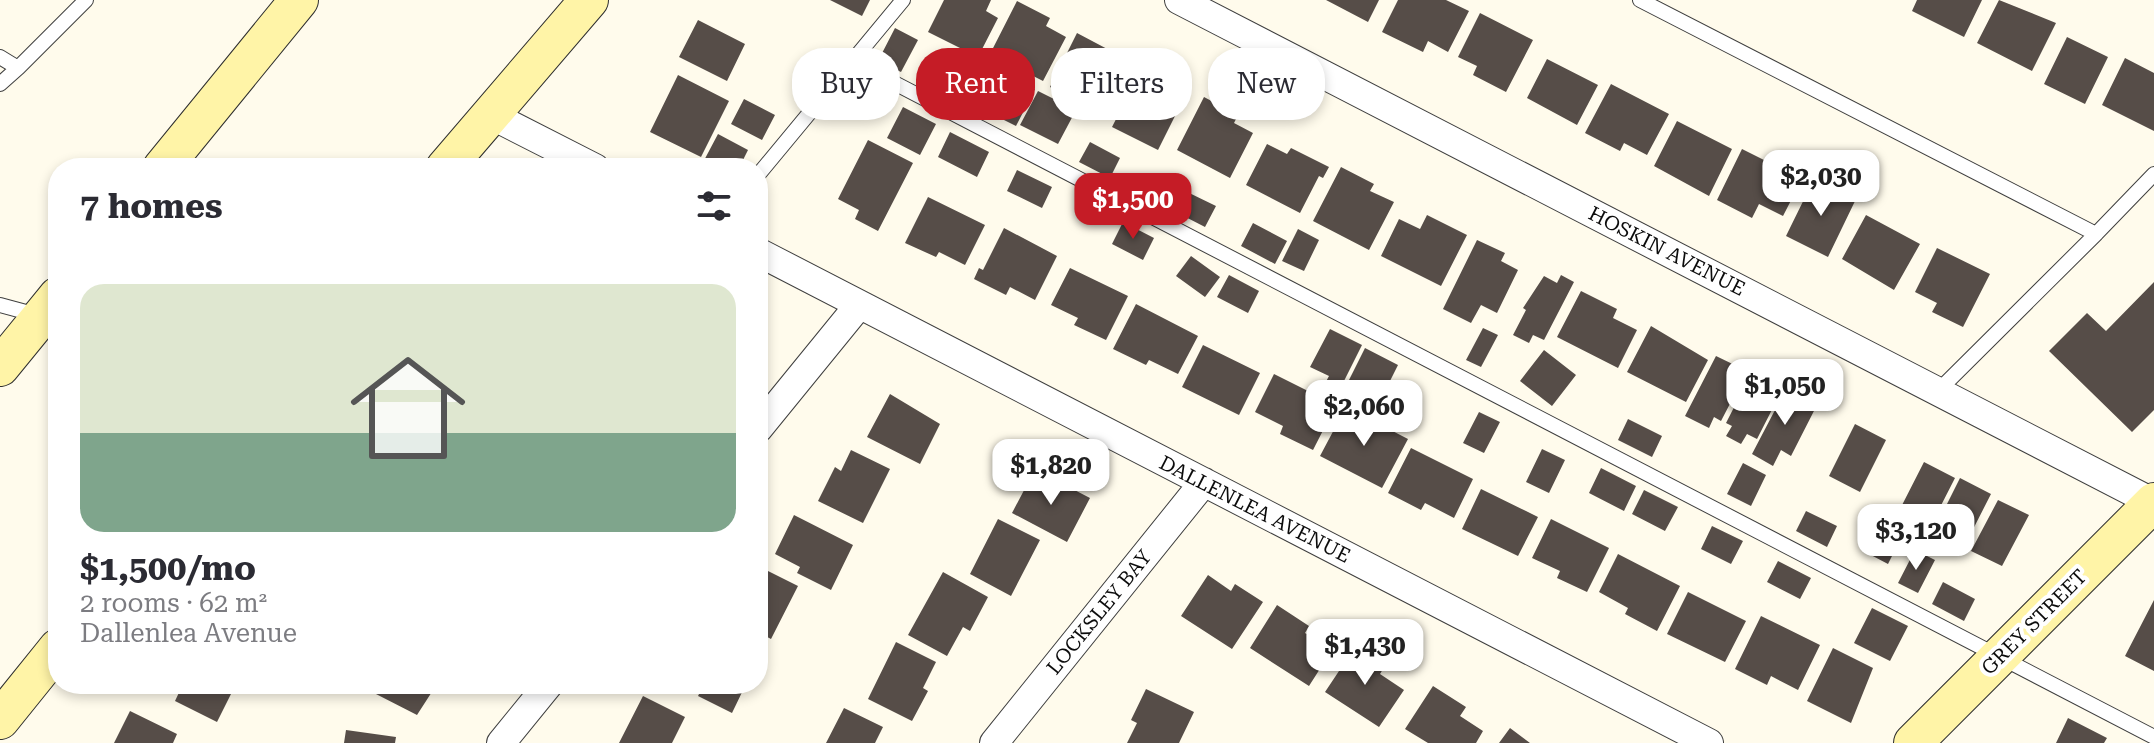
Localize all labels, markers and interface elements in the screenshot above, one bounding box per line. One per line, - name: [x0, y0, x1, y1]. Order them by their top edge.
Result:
- chip: Buy: [792, 48, 900, 120]
- chip: Rent: [916, 48, 1035, 120]
- chip: Filters: [1051, 48, 1192, 120]
- chip: New: [1208, 48, 1325, 120]
- pin: $2,030: [1756, 150, 1886, 218]
- text: $2,030: [1780, 161, 1862, 191]
- pin: $1,500: [1068, 173, 1198, 241]
- icon: filters: [692, 184, 736, 228]
- text: $1,500: [1092, 184, 1174, 214]
- text: 7 homes: [80, 186, 223, 226]
- street label: HOSKIN AVENUE: [1585, 201, 1749, 301]
- icon: home: [336, 336, 480, 480]
- pin: $1,050: [1720, 359, 1850, 427]
- text: $1,050: [1744, 370, 1826, 400]
- pin: $2,060: [1299, 380, 1429, 448]
- text: $2,060: [1323, 391, 1405, 421]
- pin: $1,820: [986, 439, 1116, 507]
- text: $1,820: [1010, 450, 1092, 480]
- street label: DALLENLEA AVENUE: [1155, 450, 1355, 568]
- pin: $3,120: [1851, 504, 1981, 572]
- text: $3,120: [1875, 515, 1957, 545]
- street label: LOCKSLEY BAY: [1041, 545, 1157, 679]
- text: $1,500/mo: [80, 548, 256, 588]
- street label: GREY STREET: [1976, 564, 2092, 680]
- text: 2 rooms · 62 m²: [80, 588, 267, 618]
- text: Dallenlea Avenue: [80, 618, 297, 648]
- pin: $1,430: [1300, 619, 1430, 687]
- text: $1,430: [1324, 630, 1406, 660]

